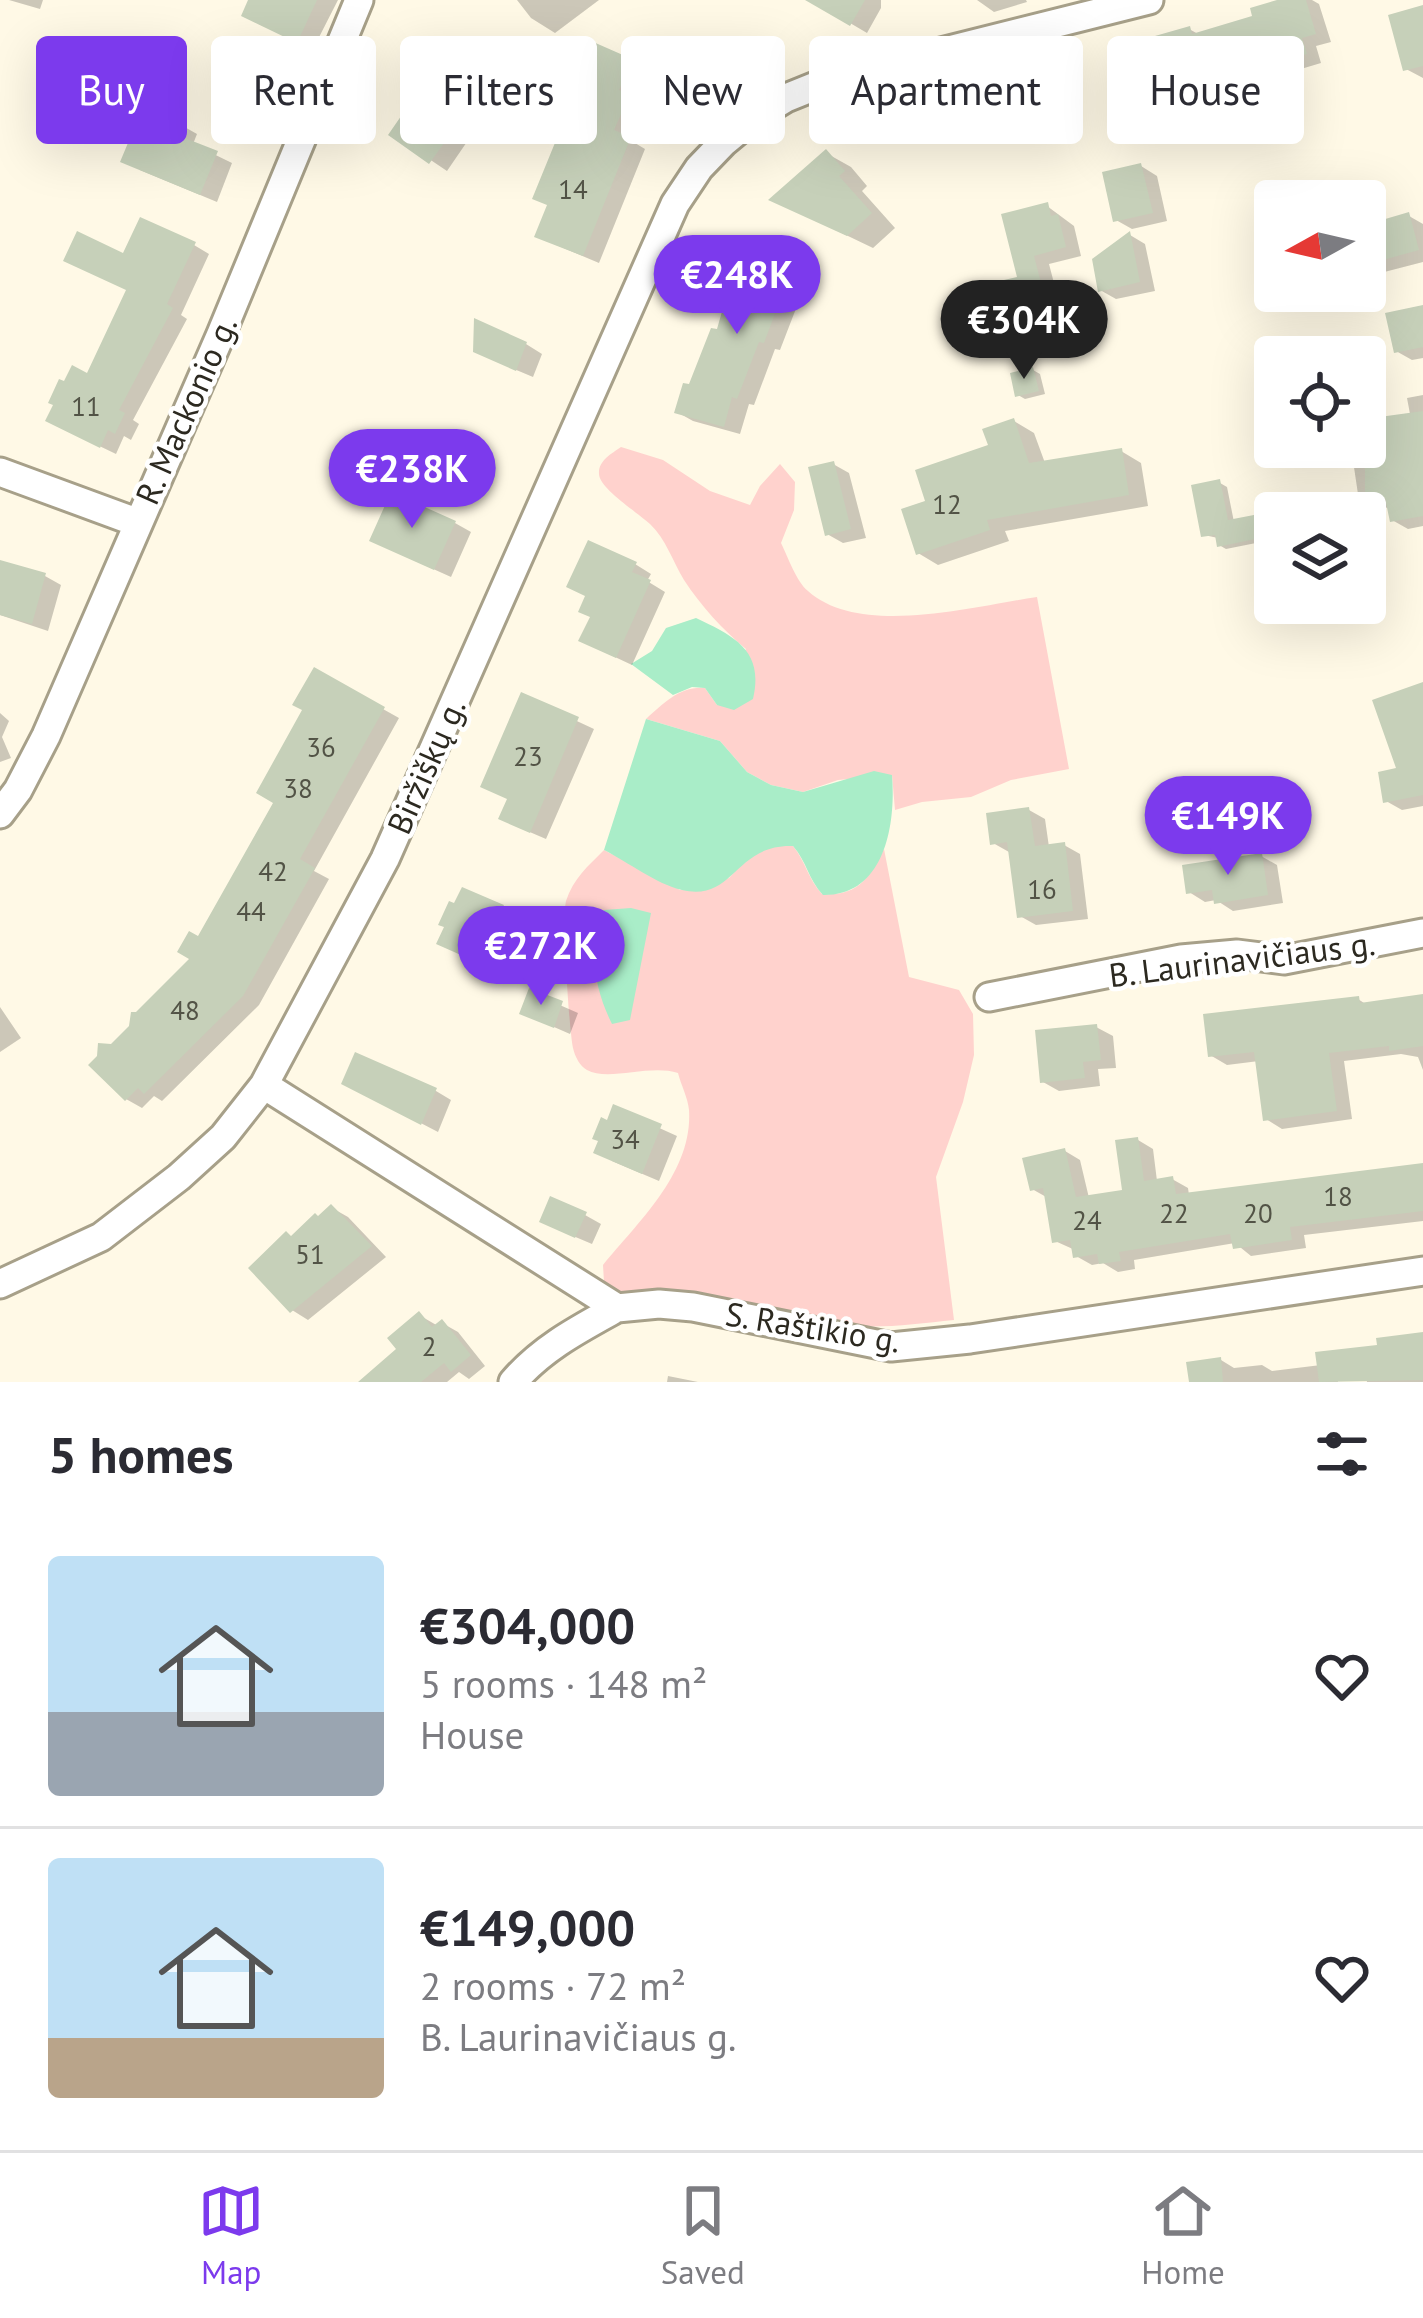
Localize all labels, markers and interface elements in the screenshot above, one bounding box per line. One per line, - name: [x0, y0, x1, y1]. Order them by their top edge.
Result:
- chip: Buy: [36, 36, 187, 144]
- chip: Rent: [211, 36, 376, 144]
- chip: Filters: [400, 36, 597, 144]
- chip: New: [621, 36, 785, 144]
- chip: Apartment: [809, 36, 1083, 144]
- chip: House: [1107, 36, 1304, 144]
- house number: 14: [558, 172, 588, 206]
- north arrow: [1254, 180, 1386, 312]
- map controls: [1254, 180, 1386, 624]
- pin: €248K: [653, 235, 821, 337]
- text: €248K: [681, 248, 793, 299]
- pin: €304K: [940, 280, 1108, 382]
- text: €304K: [968, 293, 1080, 344]
- street label: R. Mackonio g.: [125, 309, 246, 511]
- button: locate: [1254, 336, 1386, 468]
- house number: 11: [71, 389, 101, 423]
- pin: €238K: [328, 429, 496, 531]
- text: €238K: [356, 442, 468, 493]
- house number: 12: [932, 487, 962, 521]
- button: layers: [1254, 492, 1386, 624]
- street label: Biržiškų g.: [377, 691, 474, 840]
- house number: 36: [306, 730, 336, 764]
- house number: 23: [513, 739, 543, 773]
- house number: 38: [283, 771, 313, 805]
- pin: €149K: [1144, 776, 1312, 878]
- text: €149K: [1172, 789, 1284, 840]
- house number: 42: [258, 854, 288, 888]
- house number: 16: [1027, 872, 1057, 906]
- house number: 44: [236, 894, 266, 928]
- pin: €272K: [457, 906, 625, 1008]
- text: €272K: [485, 919, 597, 970]
- street label: B. Laurinavičiaus g.: [1106, 921, 1377, 996]
- house number: 48: [170, 993, 200, 1027]
- house number: 34: [610, 1122, 640, 1156]
- house number: 18: [1323, 1179, 1353, 1213]
- house number: 22: [1159, 1196, 1189, 1230]
- house number: 20: [1243, 1196, 1273, 1230]
- house number: 24: [1072, 1203, 1102, 1237]
- house number: 51: [295, 1237, 325, 1271]
- street label: S. Raštikio g.: [723, 1291, 904, 1362]
- house number: 2: [422, 1329, 436, 1363]
- text: 5 homes: [48, 1421, 234, 1487]
- icon: filters: [1309, 1421, 1375, 1487]
- text: €304,000: [420, 1592, 635, 1658]
- icon: home: [144, 1604, 288, 1748]
- icon: heart: [1309, 1643, 1375, 1709]
- text: 5 rooms · 148 m²: [420, 1658, 707, 1709]
- text: House: [420, 1709, 524, 1760]
- text: €149,000: [420, 1894, 635, 1960]
- icon: home: [144, 1906, 288, 2050]
- icon: heart: [1309, 1945, 1375, 2011]
- text: 2 rooms · 72 m²: [420, 1960, 686, 2011]
- text: B. Laurinavičiaus g.: [420, 2011, 736, 2062]
- tab: Map: [198, 2178, 264, 2293]
- tab: Saved: [661, 2178, 745, 2293]
- tab: Home: [1141, 2178, 1225, 2293]

